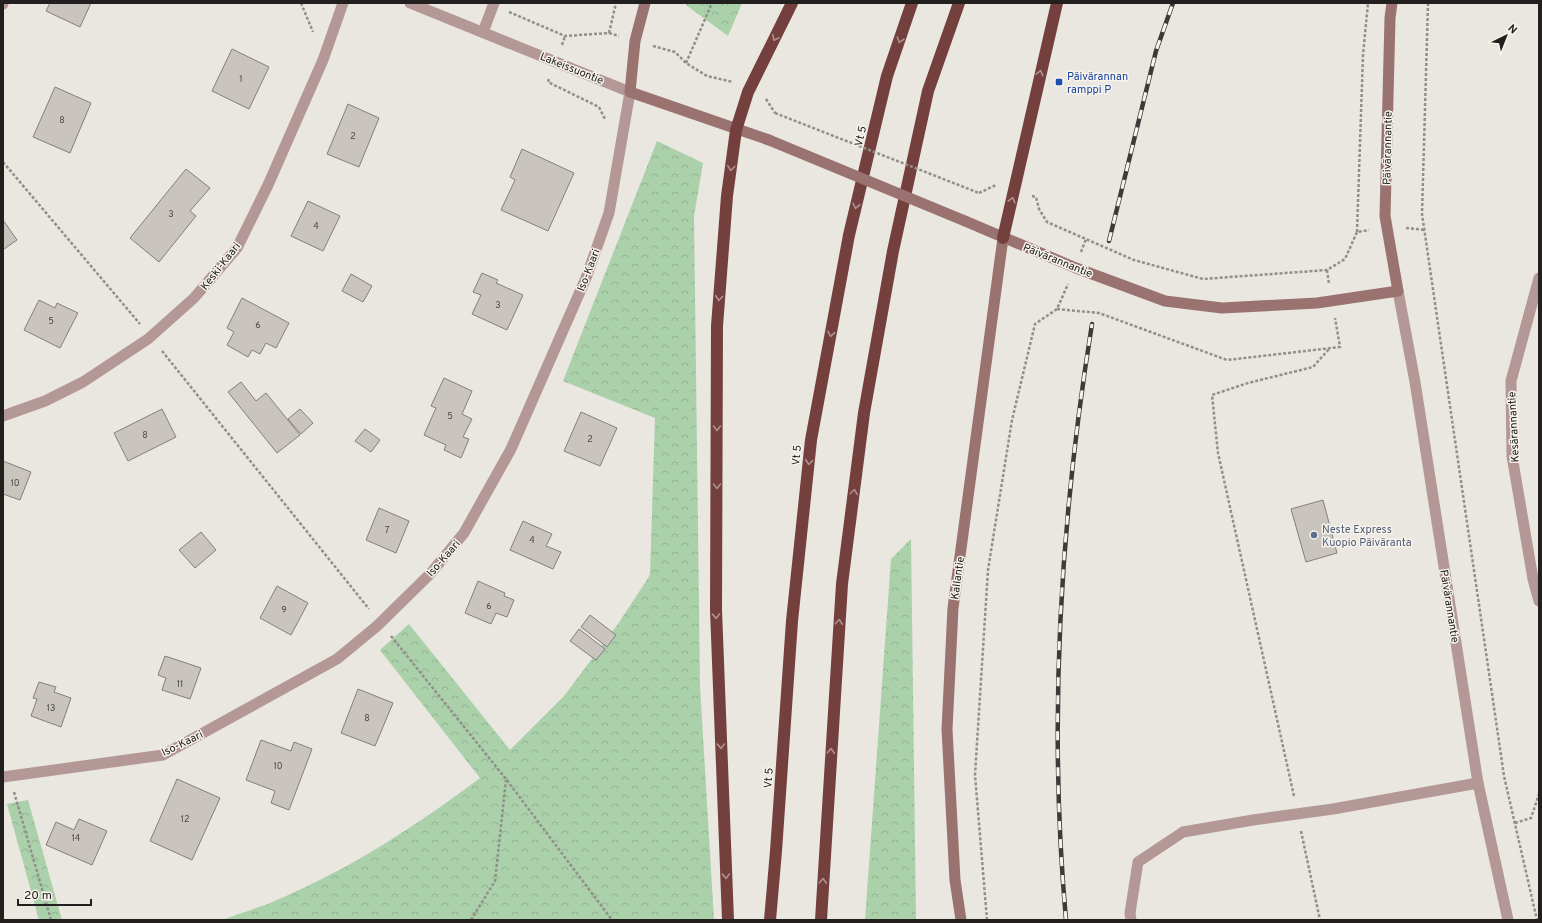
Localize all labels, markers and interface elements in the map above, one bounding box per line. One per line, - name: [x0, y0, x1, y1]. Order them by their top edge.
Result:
- north arrow: [1486, 16, 1526, 56]
- text: N: [1504, 22, 1520, 37]
- one-way arrow: [772, 34, 780, 41]
- one-way arrow: [896, 36, 904, 43]
- street label: Lakeissuontie: [538, 50, 606, 88]
- one-way arrow: [1036, 70, 1044, 76]
- place label: Päivärannan ramppi P: [1067, 70, 1128, 97]
- house number: 1: [239, 74, 243, 85]
- marker: Päivärannan ramppi P: [1054, 77, 1064, 87]
- street label: Päivärannantie: [1380, 111, 1396, 185]
- house number: 8: [59, 115, 65, 126]
- street label: Vt 5: [852, 124, 870, 148]
- house number: 2: [350, 131, 356, 142]
- one-way arrow: [727, 165, 736, 171]
- one-way arrow: [1008, 197, 1016, 203]
- one-way arrow: [853, 203, 861, 209]
- house number: 3: [168, 209, 174, 220]
- house number: 4: [313, 221, 319, 232]
- street label: Keski-Kaari: [198, 240, 244, 293]
- street label: Päivärannantie: [1021, 241, 1094, 281]
- street label: Iso-Kaari: [574, 247, 603, 294]
- one-way arrow: [715, 295, 724, 301]
- house number: 3: [495, 300, 501, 311]
- house number: 5: [48, 316, 54, 327]
- house number: 6: [255, 320, 261, 331]
- one-way arrow: [827, 330, 836, 337]
- street label: Kesärannantie: [1505, 391, 1523, 463]
- house number: 5: [447, 411, 453, 422]
- one-way arrow: [713, 425, 721, 431]
- house number: 8: [142, 430, 148, 441]
- house number: 2: [587, 434, 593, 445]
- street label: Vt 5: [789, 444, 805, 466]
- one-way arrow: [805, 459, 814, 465]
- house number: 10: [10, 478, 20, 489]
- one-way arrow: [713, 483, 721, 489]
- one-way arrow: [849, 489, 858, 495]
- place label: Neste Express Kuopio Päiväranta: [1322, 523, 1412, 550]
- house number: 7: [385, 525, 390, 536]
- marker: Neste Express Kuopio Päiväranta: [1309, 530, 1319, 540]
- house number: 4: [529, 535, 535, 546]
- street label: Iso-Kaari: [424, 537, 464, 580]
- street label: Kallantie: [948, 556, 968, 601]
- street label: Päivärannantie: [1436, 569, 1462, 644]
- house number: 6: [486, 601, 492, 612]
- house number: 9: [281, 605, 287, 616]
- one-way arrow: [712, 613, 721, 619]
- one-way arrow: [835, 619, 844, 625]
- house number: 11: [177, 679, 183, 690]
- house number: 13: [47, 703, 55, 714]
- house number: 8: [364, 713, 370, 724]
- street label: Iso-Kaari: [159, 728, 205, 760]
- one-way arrow: [717, 743, 725, 749]
- one-way arrow: [826, 748, 835, 754]
- house number: 10: [273, 761, 283, 772]
- street label: Vt 5: [761, 767, 777, 789]
- house number: 12: [181, 814, 189, 825]
- house number: 14: [72, 833, 81, 844]
- one-way arrow: [722, 873, 730, 879]
- one-way arrow: [819, 878, 827, 884]
- scale bar: [18, 881, 91, 907]
- text: 20 m: [24, 888, 52, 904]

